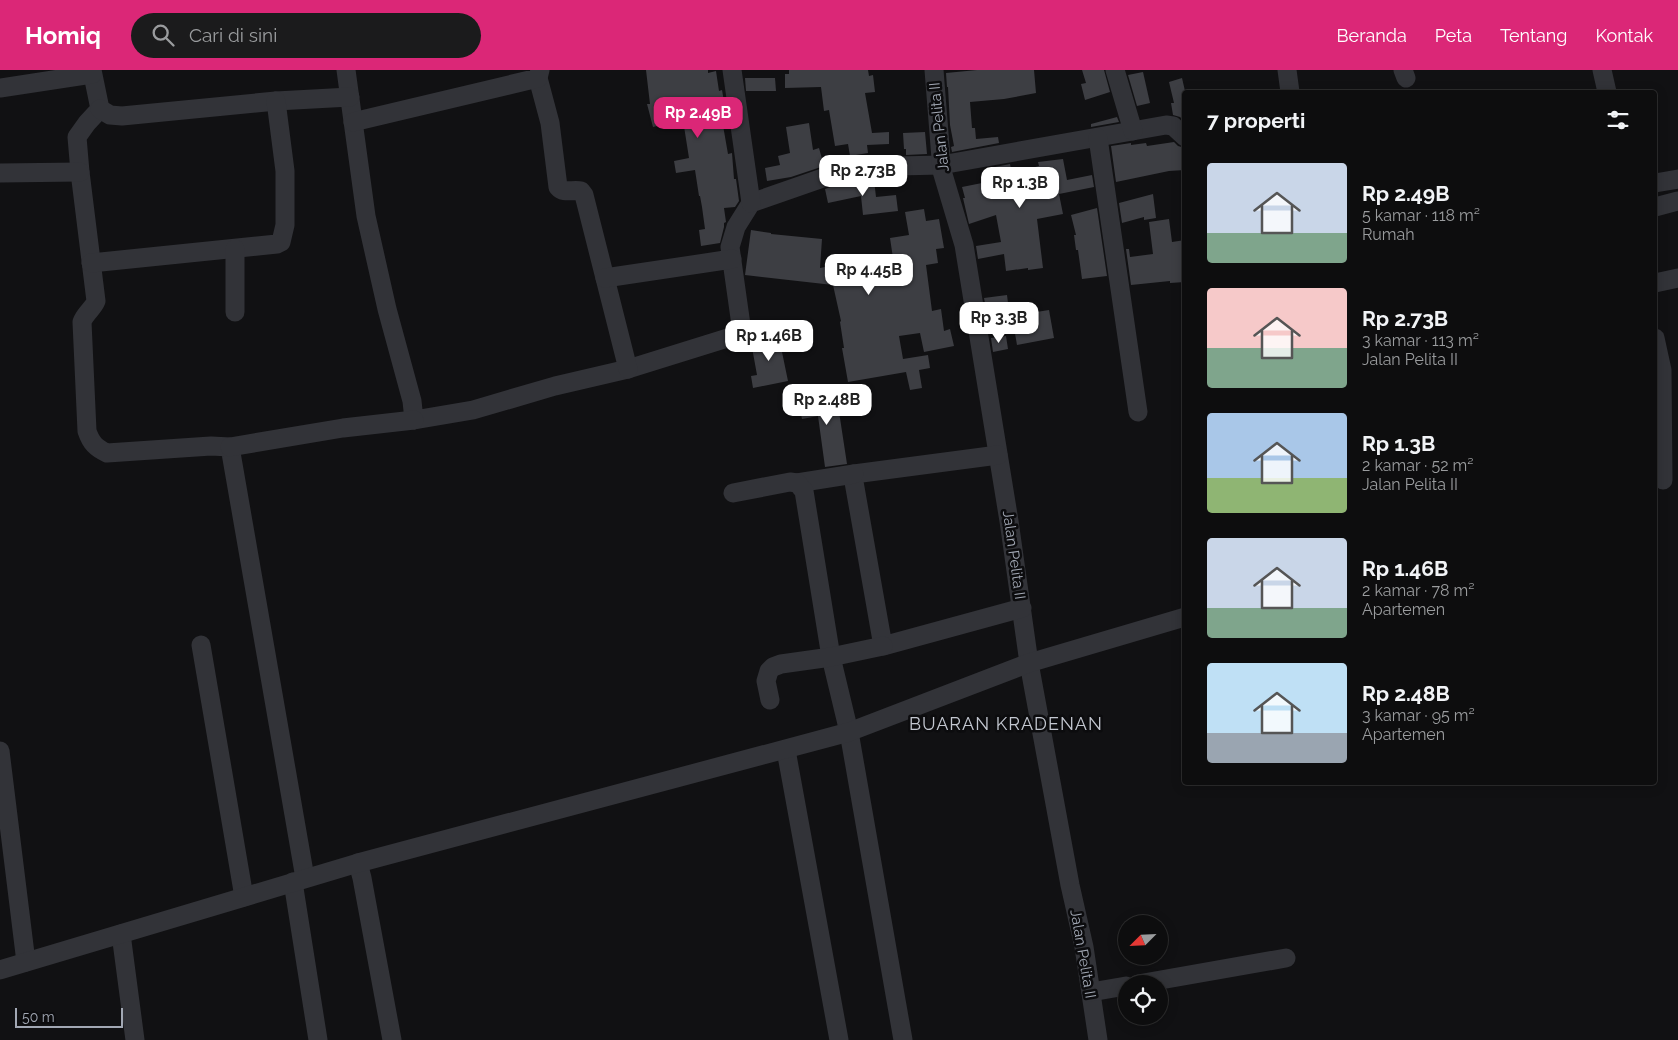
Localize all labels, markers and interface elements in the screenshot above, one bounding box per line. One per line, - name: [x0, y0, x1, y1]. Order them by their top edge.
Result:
- search box: [131, 13, 481, 58]
- text: Homiq: [25, 21, 101, 50]
- icon: search: [149, 21, 177, 49]
- text: Cari di sini: [189, 24, 277, 46]
- text: Beranda: [1337, 25, 1407, 46]
- text: Peta: [1435, 25, 1472, 46]
- text: Tentang: [1500, 25, 1567, 46]
- text: Kontak: [1595, 25, 1653, 46]
- street label: Jalan Pelita II: [925, 81, 953, 173]
- pin: Rp 2.49B: [646, 97, 750, 139]
- text: Rp 2.49B: [665, 103, 731, 122]
- icon: filters: [1604, 106, 1632, 134]
- text: 7 properti: [1207, 108, 1305, 133]
- pin: Rp 2.73B: [811, 154, 915, 197]
- text: Rp 2.73B: [830, 161, 896, 180]
- pin: Rp 1.3B: [974, 166, 1066, 209]
- text: Rp 1.3B: [992, 173, 1048, 192]
- text: Rp 2.49B: [1362, 181, 1449, 206]
- icon: home: [1247, 183, 1307, 243]
- text: 5 kamar · 118 m²: [1362, 206, 1480, 225]
- text: Rumah: [1362, 225, 1415, 244]
- pin: Rp 4.45B: [817, 254, 921, 296]
- text: Rp 4.45B: [836, 260, 902, 279]
- pin: Rp 3.3B: [953, 302, 1045, 344]
- text: Rp 2.73B: [1362, 306, 1448, 331]
- text: Rp 3.3B: [971, 308, 1027, 327]
- icon: home: [1247, 308, 1307, 368]
- pin: Rp 1.46B: [717, 320, 821, 362]
- text: Rp 1.46B: [736, 326, 802, 345]
- text: 3 kamar · 113 m²: [1362, 331, 1479, 350]
- text: Jalan Pelita II: [1362, 350, 1458, 369]
- pin: Rp 2.48B: [775, 384, 879, 426]
- text: Rp 2.48B: [794, 390, 860, 409]
- text: Rp 1.3B: [1362, 431, 1435, 456]
- icon: home: [1247, 433, 1307, 493]
- text: 2 kamar · 52 m²: [1362, 456, 1473, 475]
- text: Jalan Pelita II: [1362, 475, 1458, 494]
- street label: Jalan Pelita II: [999, 509, 1029, 601]
- text: Rp 1.46B: [1362, 556, 1448, 581]
- icon: home: [1247, 558, 1307, 618]
- text: 2 kamar · 78 m²: [1362, 581, 1474, 600]
- text: Apartemen: [1362, 600, 1445, 619]
- text: Rp 2.48B: [1362, 681, 1450, 706]
- icon: home: [1247, 683, 1307, 743]
- text: 3 kamar · 95 m²: [1362, 706, 1475, 725]
- district label: BUARAN KRADENAN: [909, 713, 1103, 734]
- text: Apartemen: [1362, 725, 1445, 744]
- street label: Jalan Pelita II: [1066, 908, 1100, 1000]
- north arrow: [1118, 915, 1168, 965]
- map controls: [1118, 915, 1168, 1025]
- button: locate: [1118, 975, 1168, 1025]
- scale bar: [15, 1005, 122, 1028]
- text: 50 m: [22, 1009, 55, 1025]

